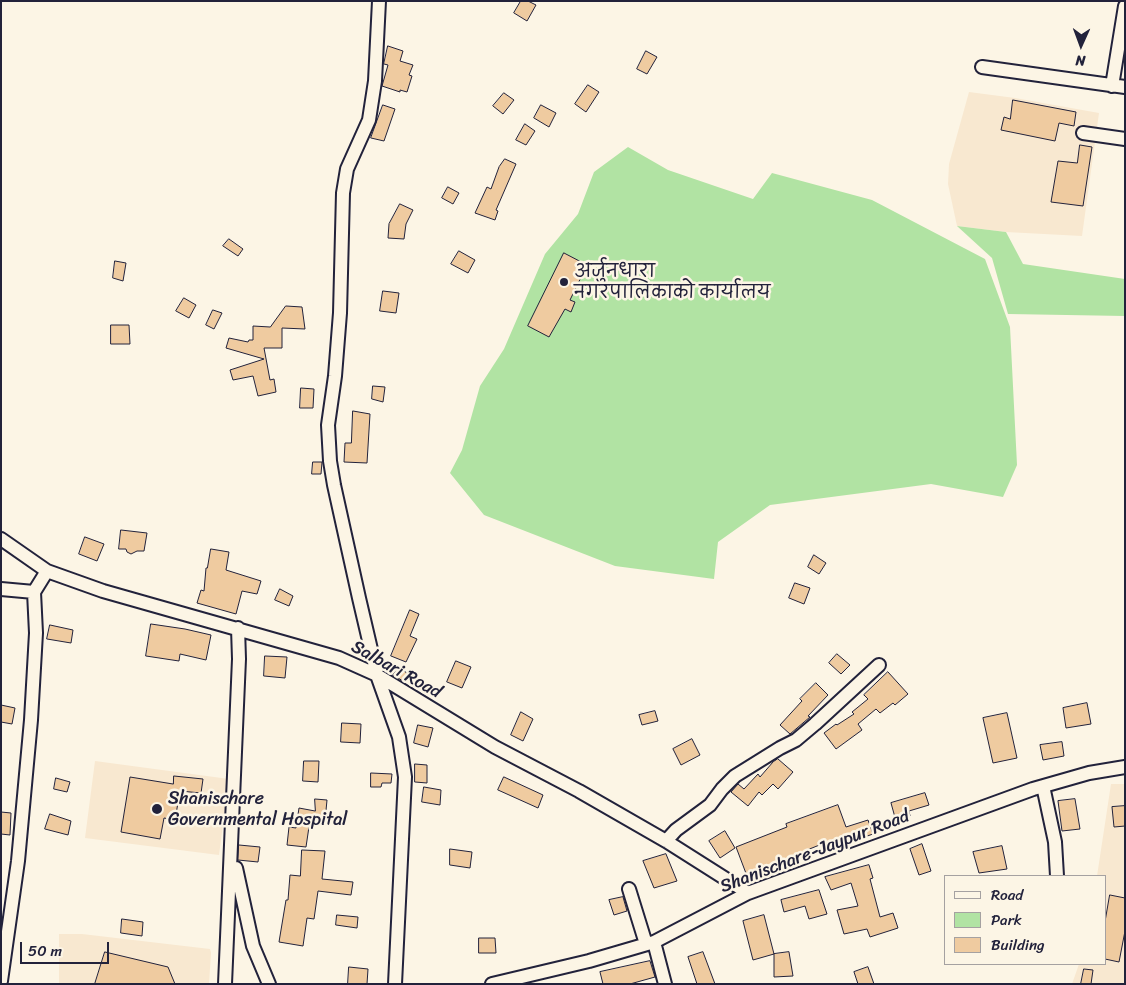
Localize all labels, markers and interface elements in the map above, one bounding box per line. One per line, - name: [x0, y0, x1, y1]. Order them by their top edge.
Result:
- north arrow: [1056, 20, 1106, 70]
- text: N: [1075, 48, 1086, 73]
- place label: अर्जुनधारा नगरपालिकाको कार्यालय: [574, 261, 770, 304]
- marker: अर्जुनधारा नगरपालिकाको कार्यालय: [558, 276, 570, 288]
- street label: Salbari Road: [347, 636, 445, 704]
- place label: Shanischare Governmental Hospital: [168, 788, 347, 831]
- marker: Shanischare Governmental Hospital: [150, 802, 164, 816]
- street label: Shanischare-Jaypur Road: [717, 806, 913, 898]
- legend: [944, 875, 1106, 965]
- text: Road: [991, 882, 1023, 908]
- text: Park: [991, 907, 1022, 933]
- scale bar: [22, 932, 111, 964]
- text: Building: [991, 932, 1045, 958]
- text: 50 m: [28, 938, 62, 964]

